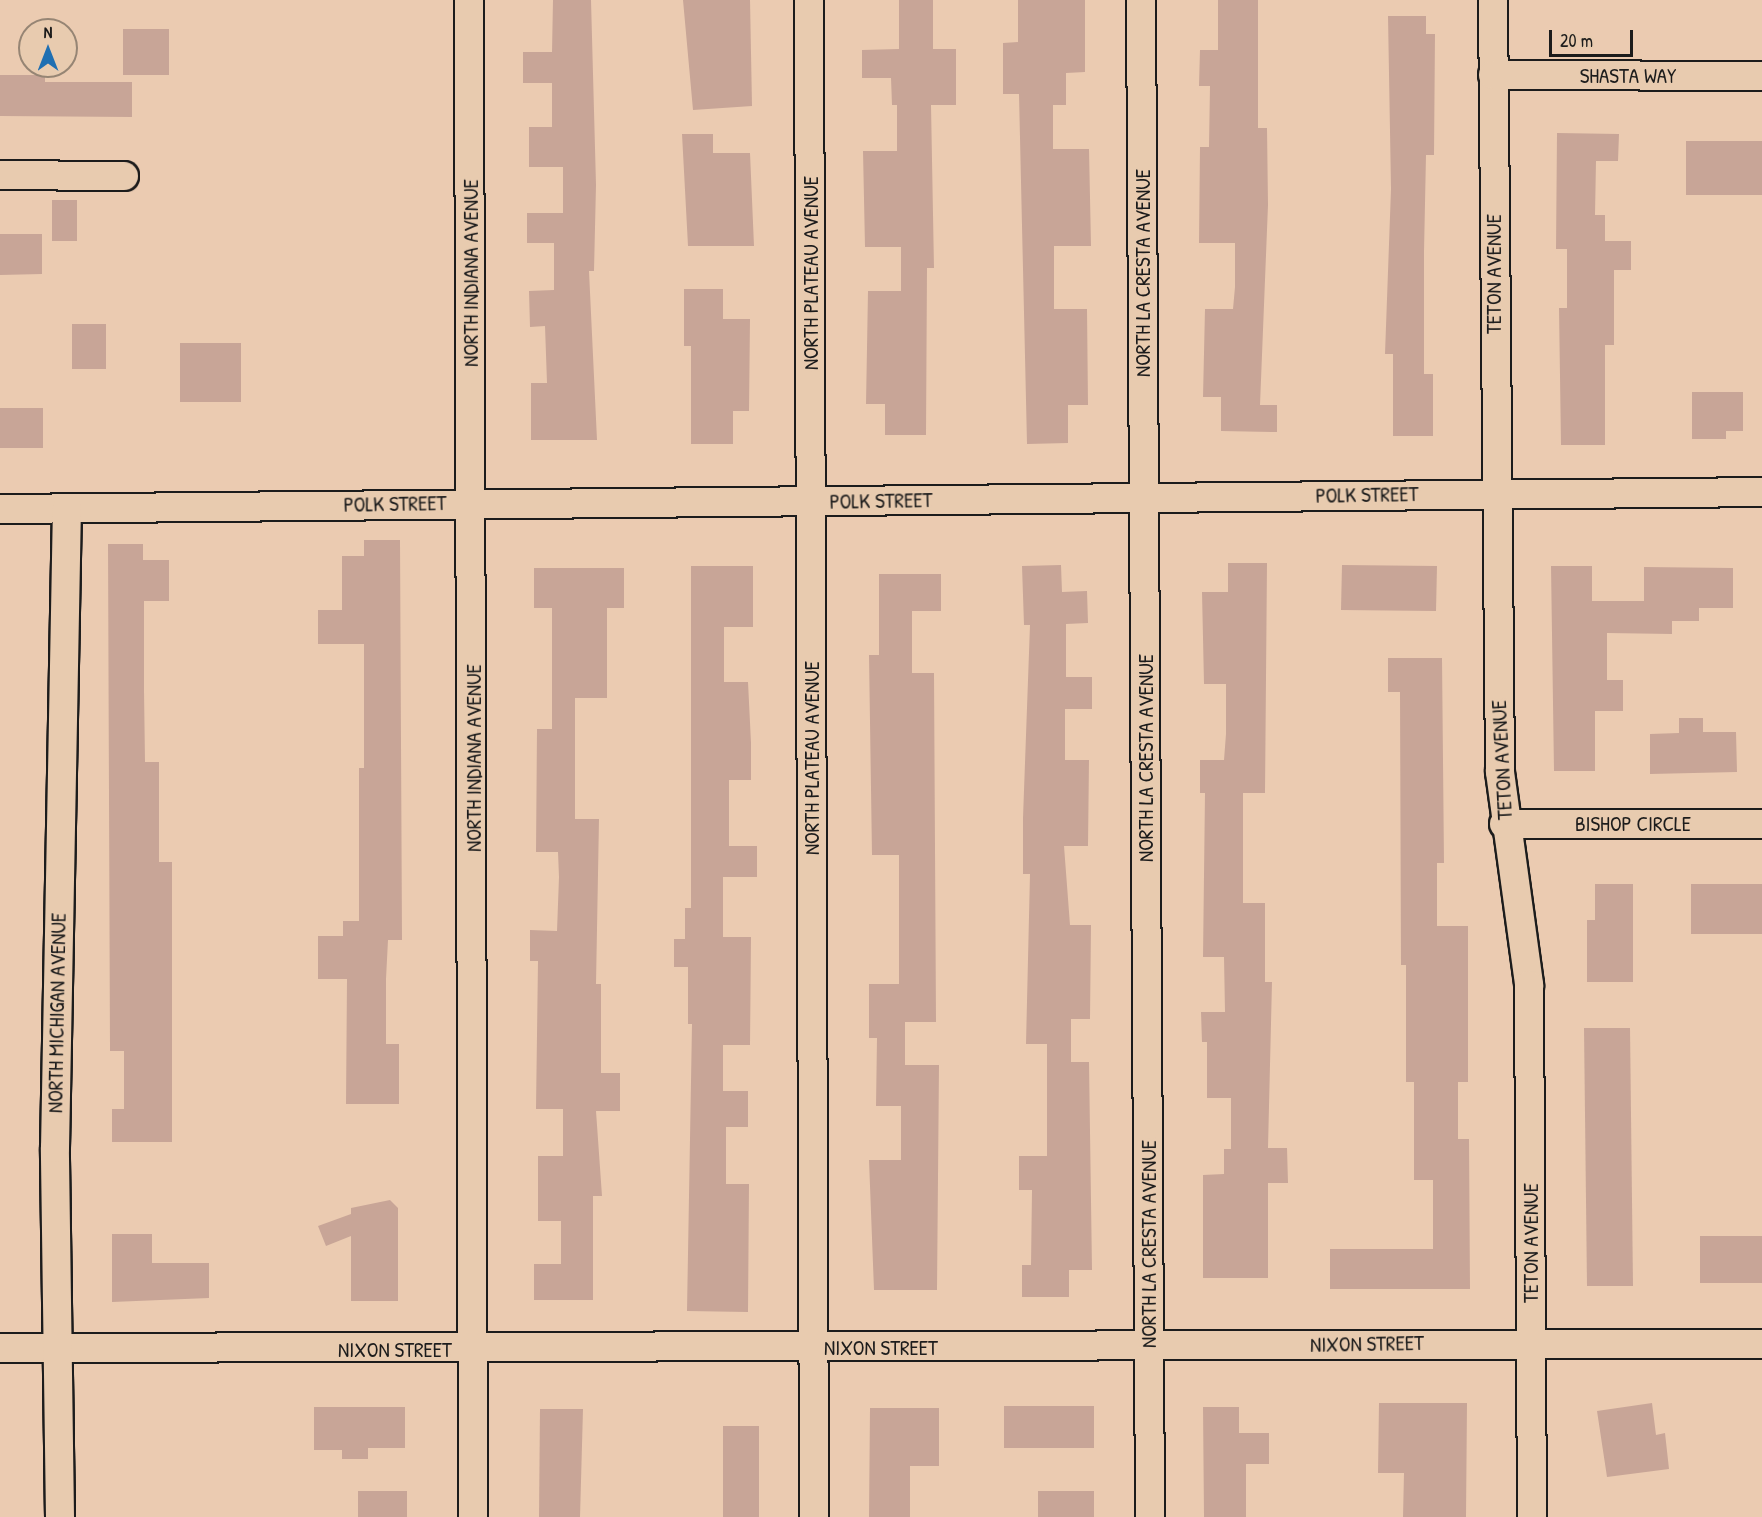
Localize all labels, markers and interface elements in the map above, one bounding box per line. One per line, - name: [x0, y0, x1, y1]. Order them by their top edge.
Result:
- north arrow: [18, 18, 78, 78]
- scale bar: [1552, 18, 1636, 56]
- text: N: [44, 21, 52, 43]
- text: 20 m: [1560, 28, 1593, 53]
- street label: SHASTA WAY: [1580, 63, 1676, 89]
- street label: NORTH LA CRESTA AVENUE: [1130, 169, 1156, 377]
- street label: NORTH PLATEAU AVENUE: [798, 176, 824, 370]
- street label: NORTH INDIANA AVENUE: [458, 179, 484, 367]
- street label: TETON AVENUE: [1481, 214, 1507, 334]
- street label: POLK STREET: [1315, 482, 1419, 508]
- street label: POLK STREET: [829, 488, 933, 514]
- street label: POLK STREET: [343, 491, 447, 517]
- street label: NORTH LA CRESTA AVENUE: [1133, 654, 1159, 862]
- street label: NORTH PLATEAU AVENUE: [799, 661, 825, 855]
- street label: NORTH INDIANA AVENUE: [461, 664, 487, 852]
- street label: TETON AVENUE: [1486, 699, 1518, 821]
- street label: BISHOP CIRCLE: [1575, 811, 1691, 837]
- street label: NORTH MICHIGAN AVENUE: [43, 913, 71, 1113]
- street label: NORTH LA CRESTA AVENUE: [1136, 1140, 1162, 1348]
- street label: TETON AVENUE: [1518, 1183, 1544, 1303]
- street label: NIXON STREET: [1310, 1330, 1424, 1358]
- street label: NIXON STREET: [824, 1335, 938, 1361]
- street label: NIXON STREET: [338, 1337, 452, 1363]

